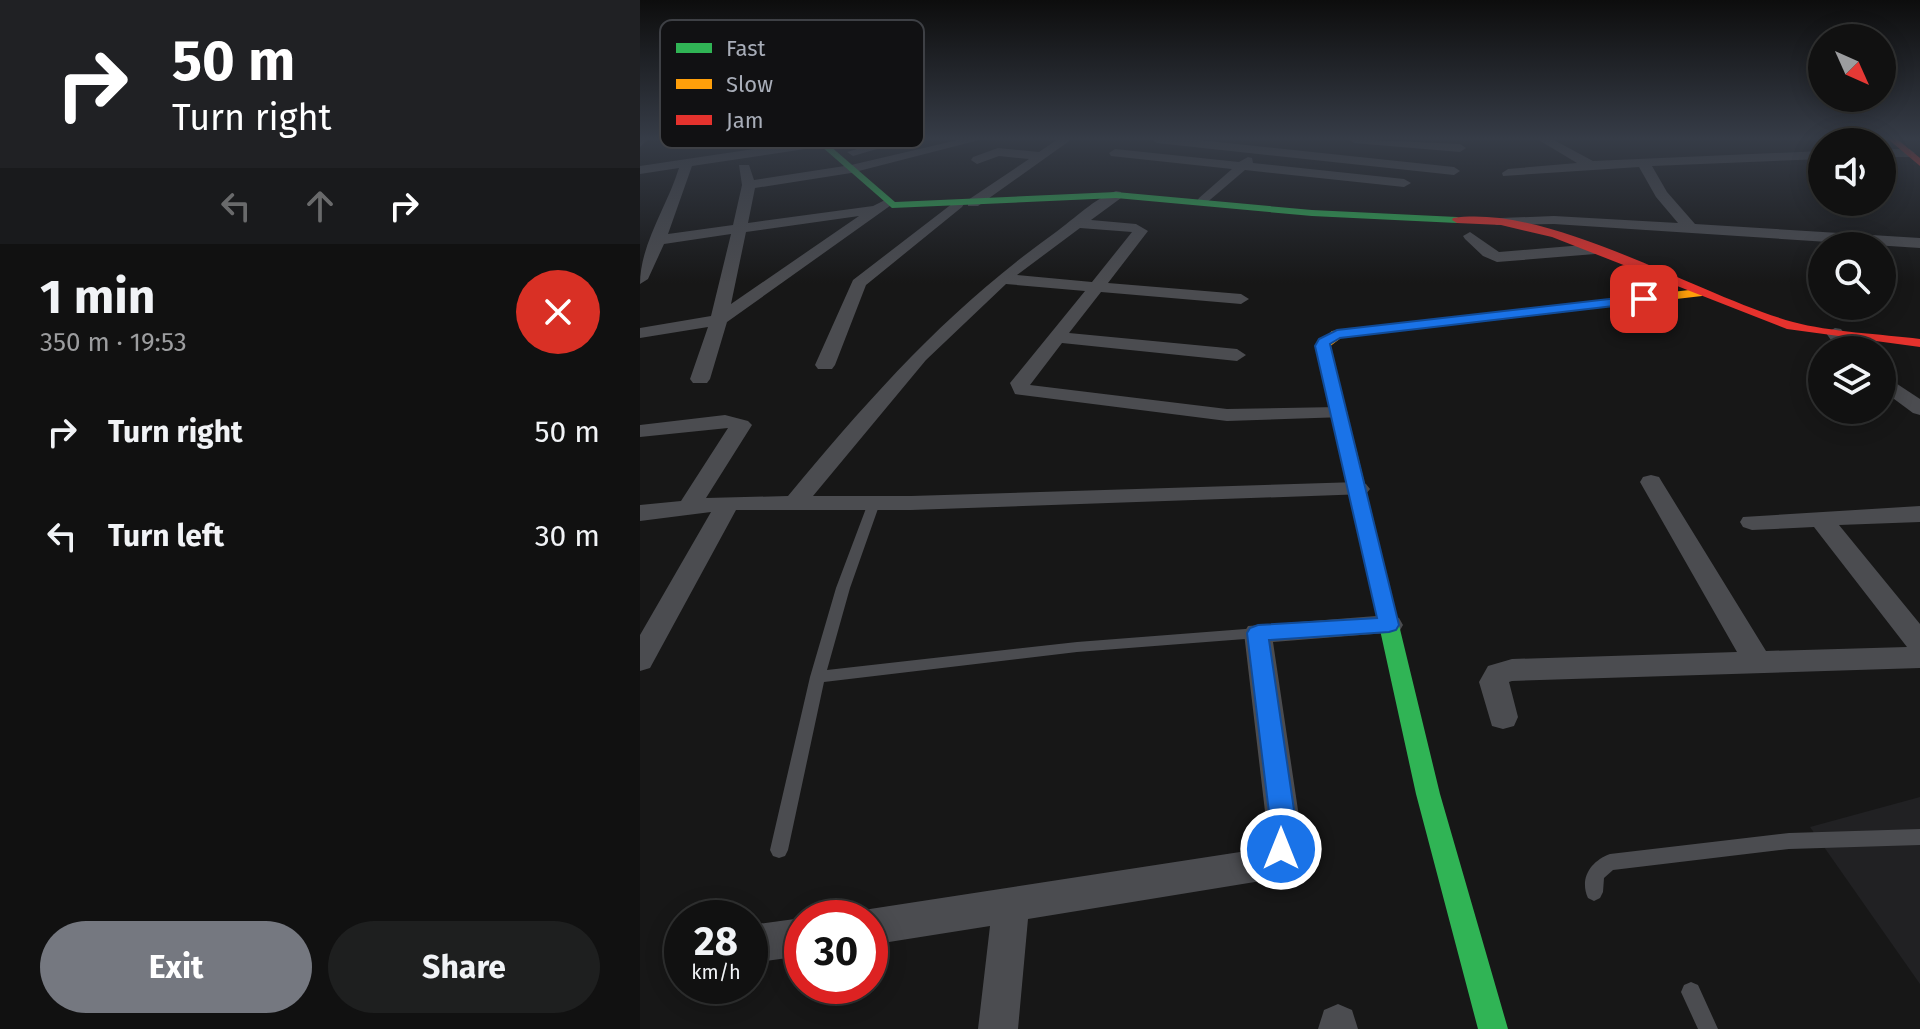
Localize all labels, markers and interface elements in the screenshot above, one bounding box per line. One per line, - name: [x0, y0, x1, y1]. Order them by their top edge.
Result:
- legend: [660, 20, 924, 148]
- north arrow: [1808, 24, 1896, 112]
- map controls: [1808, 24, 1896, 424]
- text: 50 m: [172, 28, 295, 95]
- icon: right: [40, 32, 144, 136]
- text: Fast: [726, 35, 766, 62]
- text: Slow: [726, 71, 773, 98]
- text: Turn right: [172, 96, 332, 140]
- text: Jam: [726, 107, 764, 134]
- button: sound: [1808, 128, 1896, 216]
- icon: left: [214, 184, 258, 228]
- icon: ahead: [298, 184, 342, 228]
- icon: right: [382, 184, 426, 228]
- button: search: [1808, 232, 1896, 320]
- pin: [1610, 265, 1678, 333]
- text: 1 min: [40, 268, 155, 326]
- button: close: [516, 270, 600, 354]
- icon: arrive: [1622, 277, 1666, 321]
- text: 350 m · 19:53: [40, 327, 187, 358]
- button: layers: [1808, 336, 1896, 424]
- icon: right: [40, 410, 84, 454]
- text: Turn right: [108, 414, 243, 450]
- text: 50 m: [535, 414, 600, 450]
- icon: left: [40, 514, 84, 558]
- text: Turn left: [108, 518, 224, 554]
- text: 30 m: [535, 518, 600, 554]
- position arrow: [1239, 807, 1323, 891]
- speed limit sign: 30: [784, 900, 888, 1004]
- text: 28: [694, 918, 738, 966]
- button: Exit: [40, 921, 312, 1013]
- button: Share: [328, 921, 600, 1013]
- text: km/h: [691, 960, 741, 984]

